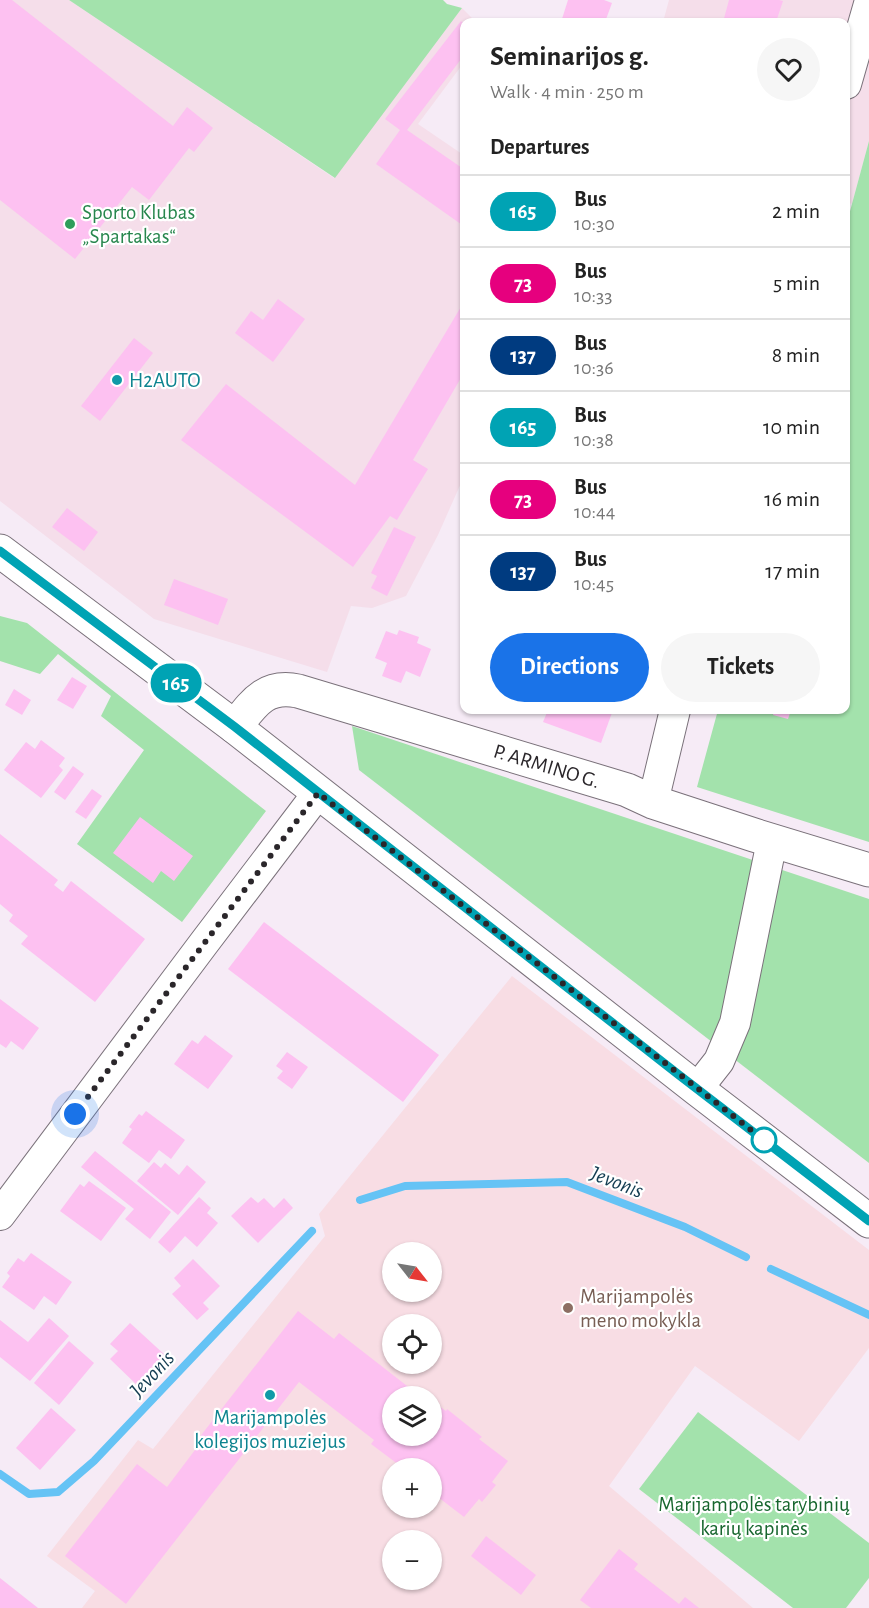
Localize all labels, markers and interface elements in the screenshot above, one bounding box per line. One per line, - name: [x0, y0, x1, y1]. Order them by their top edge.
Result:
- button: heart: [757, 38, 820, 101]
- text: Seminarijos g.: [490, 43, 649, 71]
- text: Walk · 4 min · 250 m: [490, 82, 644, 102]
- text: Departures: [490, 136, 590, 158]
- text: Bus: [574, 188, 607, 210]
- text: 2 min: [772, 200, 820, 222]
- text: 165: [510, 201, 536, 222]
- place label: Sporto Klubas „Spartakas“: [82, 202, 195, 247]
- text: 10:30: [574, 214, 615, 234]
- marker: Sporto Klubas „Spartakas“: [63, 217, 77, 231]
- text: Bus: [574, 260, 607, 282]
- text: 5 min: [773, 272, 820, 294]
- text: 73: [514, 273, 532, 294]
- text: 10:33: [574, 286, 613, 306]
- text: Bus: [574, 332, 607, 354]
- text: 8 min: [772, 344, 820, 366]
- text: 137: [510, 345, 536, 366]
- text: 10:36: [574, 358, 614, 378]
- place label: H2AUTO: [129, 370, 201, 391]
- marker: H2AUTO: [110, 373, 124, 387]
- text: Bus: [574, 404, 607, 426]
- text: 10 min: [763, 416, 820, 438]
- text: 165: [510, 417, 536, 438]
- text: 10:38: [574, 430, 614, 450]
- text: Bus: [574, 476, 607, 498]
- text: 16 min: [764, 488, 820, 510]
- text: 73: [514, 489, 532, 510]
- text: 10:44: [574, 502, 615, 522]
- text: Bus: [574, 548, 607, 570]
- text: 17 min: [765, 560, 820, 582]
- text: 137: [510, 561, 536, 582]
- text: 10:45: [574, 574, 614, 594]
- button: Directions: [490, 633, 649, 702]
- button: Tickets: [661, 633, 820, 702]
- line badge: 165: [142, 664, 210, 702]
- text: 165: [163, 673, 189, 694]
- street label: P. ARMINO G.: [491, 740, 602, 792]
- your location: [60, 1099, 90, 1129]
- unlabelled marker: [751, 1127, 777, 1153]
- water label: Jevonis: [587, 1162, 646, 1202]
- north arrow: [382, 1242, 442, 1302]
- map controls: [382, 1242, 442, 1590]
- place label: Marijampolės meno mokykla: [580, 1286, 702, 1331]
- marker: Marijampolės meno mokykla: [561, 1301, 575, 1315]
- button: locate: [382, 1314, 442, 1374]
- water label: Jevonis: [125, 1347, 179, 1402]
- button: layers: [382, 1386, 442, 1446]
- marker: Marijampolės kolegijos muziejus: [263, 1388, 277, 1402]
- place label: Marijampolės kolegijos muziejus: [194, 1407, 346, 1452]
- button: +: [382, 1458, 442, 1518]
- park label: Marijampolės tarybinių karių kapinės: [658, 1494, 850, 1539]
- button: −: [382, 1530, 442, 1590]

